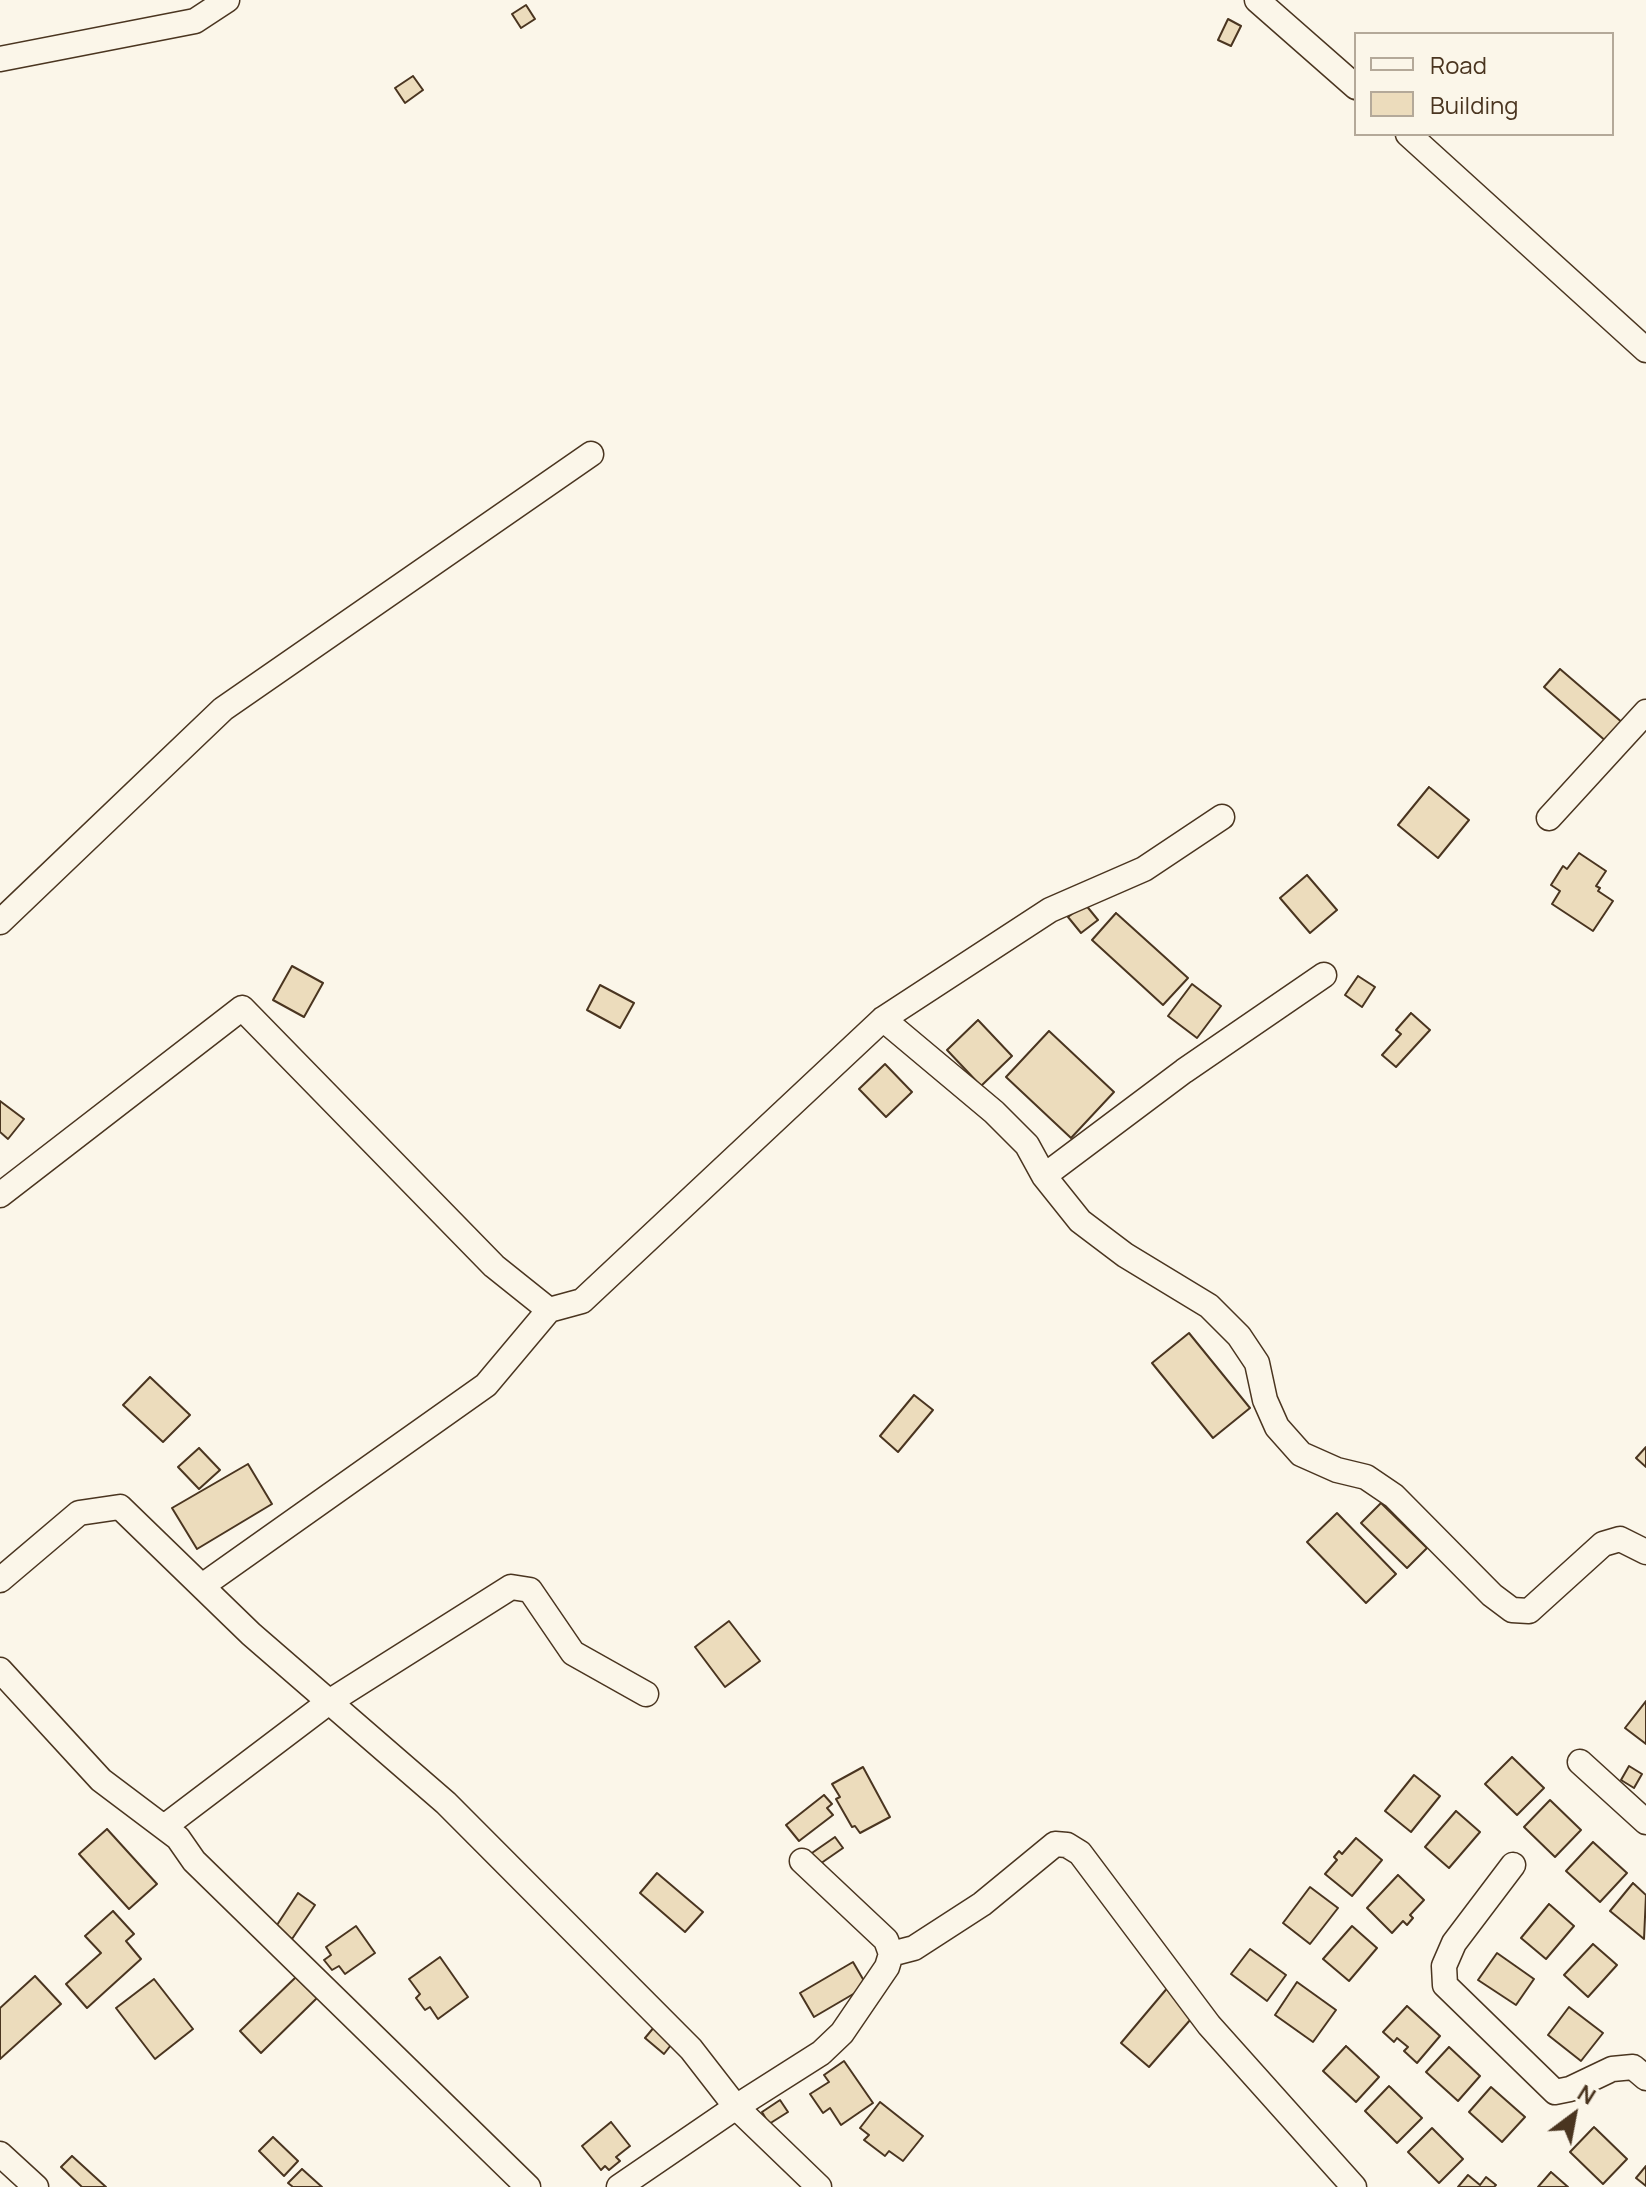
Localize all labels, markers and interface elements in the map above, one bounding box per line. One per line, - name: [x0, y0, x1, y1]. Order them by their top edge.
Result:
- legend: [1354, 32, 1614, 136]
- text: Road: [1430, 48, 1487, 81]
- text: Building: [1430, 88, 1518, 121]
- north arrow: [1534, 2075, 1614, 2155]
- text: N: [1572, 2078, 1601, 2112]

